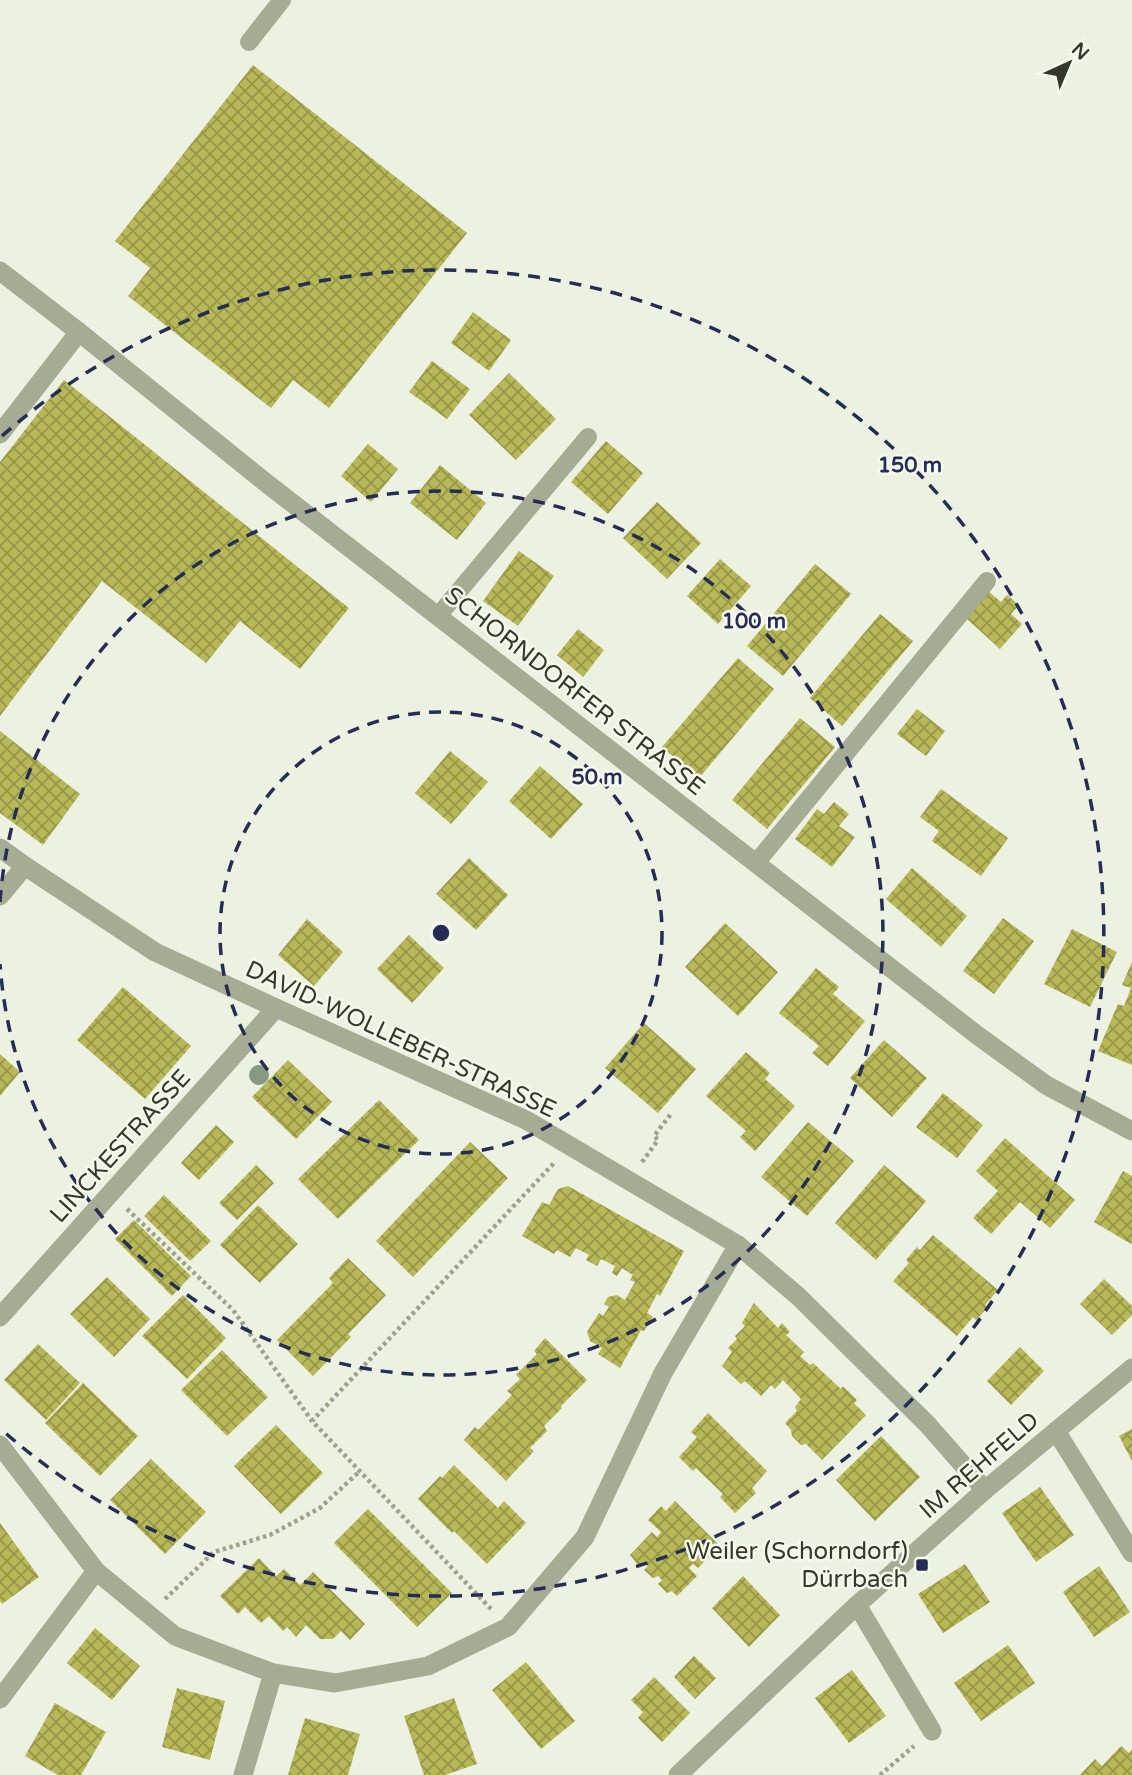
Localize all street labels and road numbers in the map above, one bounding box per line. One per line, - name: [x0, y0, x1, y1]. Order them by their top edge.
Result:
- street label: SCHORNDORFER STRASSE: [439, 581, 710, 802]
- street label: DAVID-WOLLEBER-STRASSE: [241, 955, 561, 1124]
- street label: LINCKESTRASSE: [44, 1064, 197, 1229]
- street label: IM REHFELD: [914, 1406, 1045, 1525]

